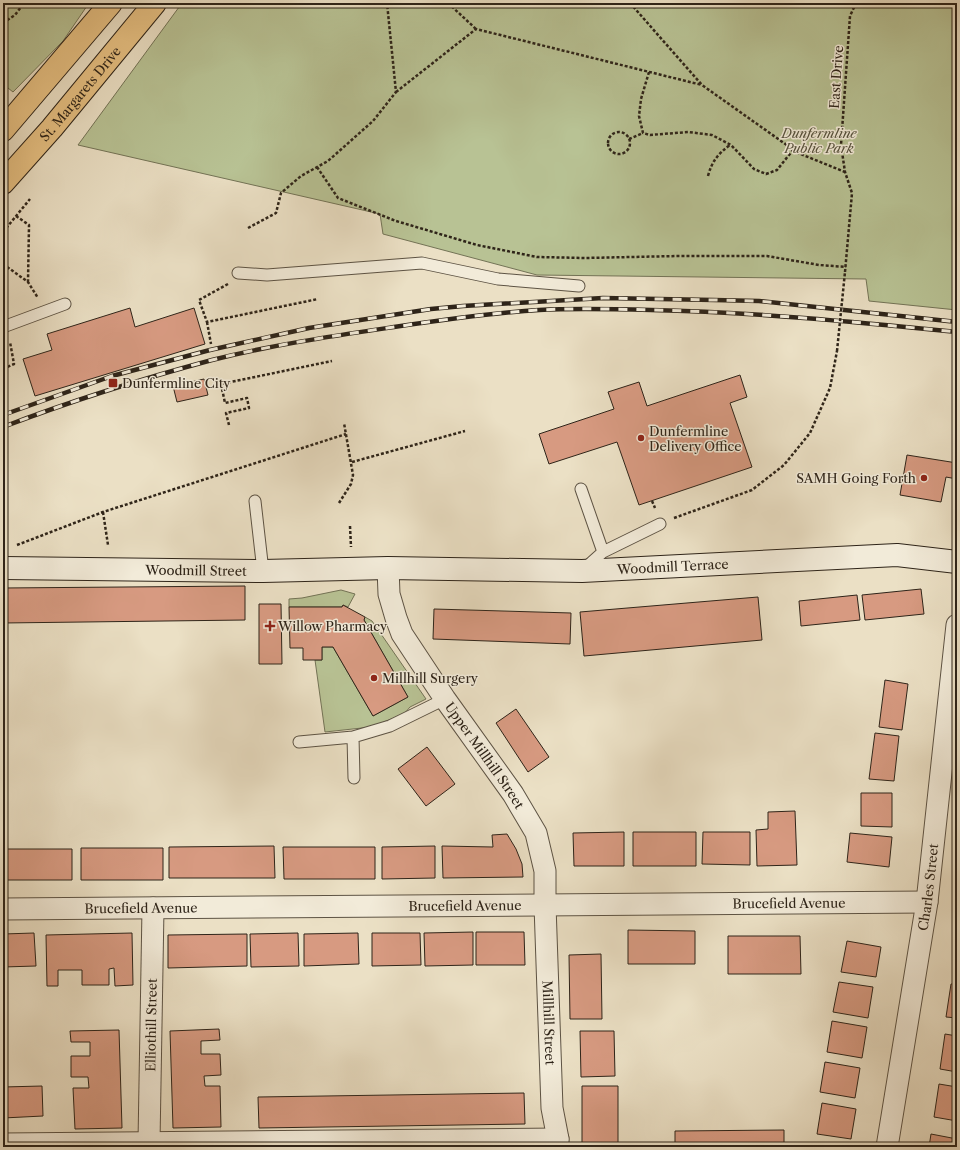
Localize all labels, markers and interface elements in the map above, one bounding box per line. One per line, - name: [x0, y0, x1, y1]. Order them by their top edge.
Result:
- street label: St. Margarets Drive: [36, 43, 124, 144]
- street label: East Drive: [826, 45, 846, 109]
- park label: Dunfermline Public Park: [781, 125, 857, 156]
- place label: Dunfermline City: [122, 375, 231, 391]
- marker: Dunfermline City: [107, 377, 119, 389]
- place label: Dunfermline Delivery Office: [649, 423, 742, 454]
- marker: Dunfermline Delivery Office: [636, 433, 646, 443]
- place label: SAMH Going Forth: [796, 470, 916, 486]
- marker: SAMH Going Forth: [919, 473, 929, 483]
- street label: Woodmill Terrace: [616, 556, 729, 577]
- street label: Woodmill Street: [144, 562, 247, 579]
- place label: Willow Pharmacy: [277, 618, 388, 634]
- marker: Willow Pharmacy: [265, 621, 275, 631]
- place label: Millhill Surgery: [382, 670, 479, 686]
- marker: Millhill Surgery: [369, 673, 379, 683]
- street label: Upper Millhill Street: [442, 699, 528, 812]
- street label: Charles Street: [914, 842, 941, 932]
- street label: Brucefield Avenue: [732, 895, 846, 911]
- street label: Brucefield Avenue: [408, 897, 522, 914]
- street label: Brucefield Avenue: [84, 900, 198, 916]
- street label: Elliothill Street: [142, 978, 160, 1072]
- street label: Millhill Street: [540, 980, 559, 1066]

